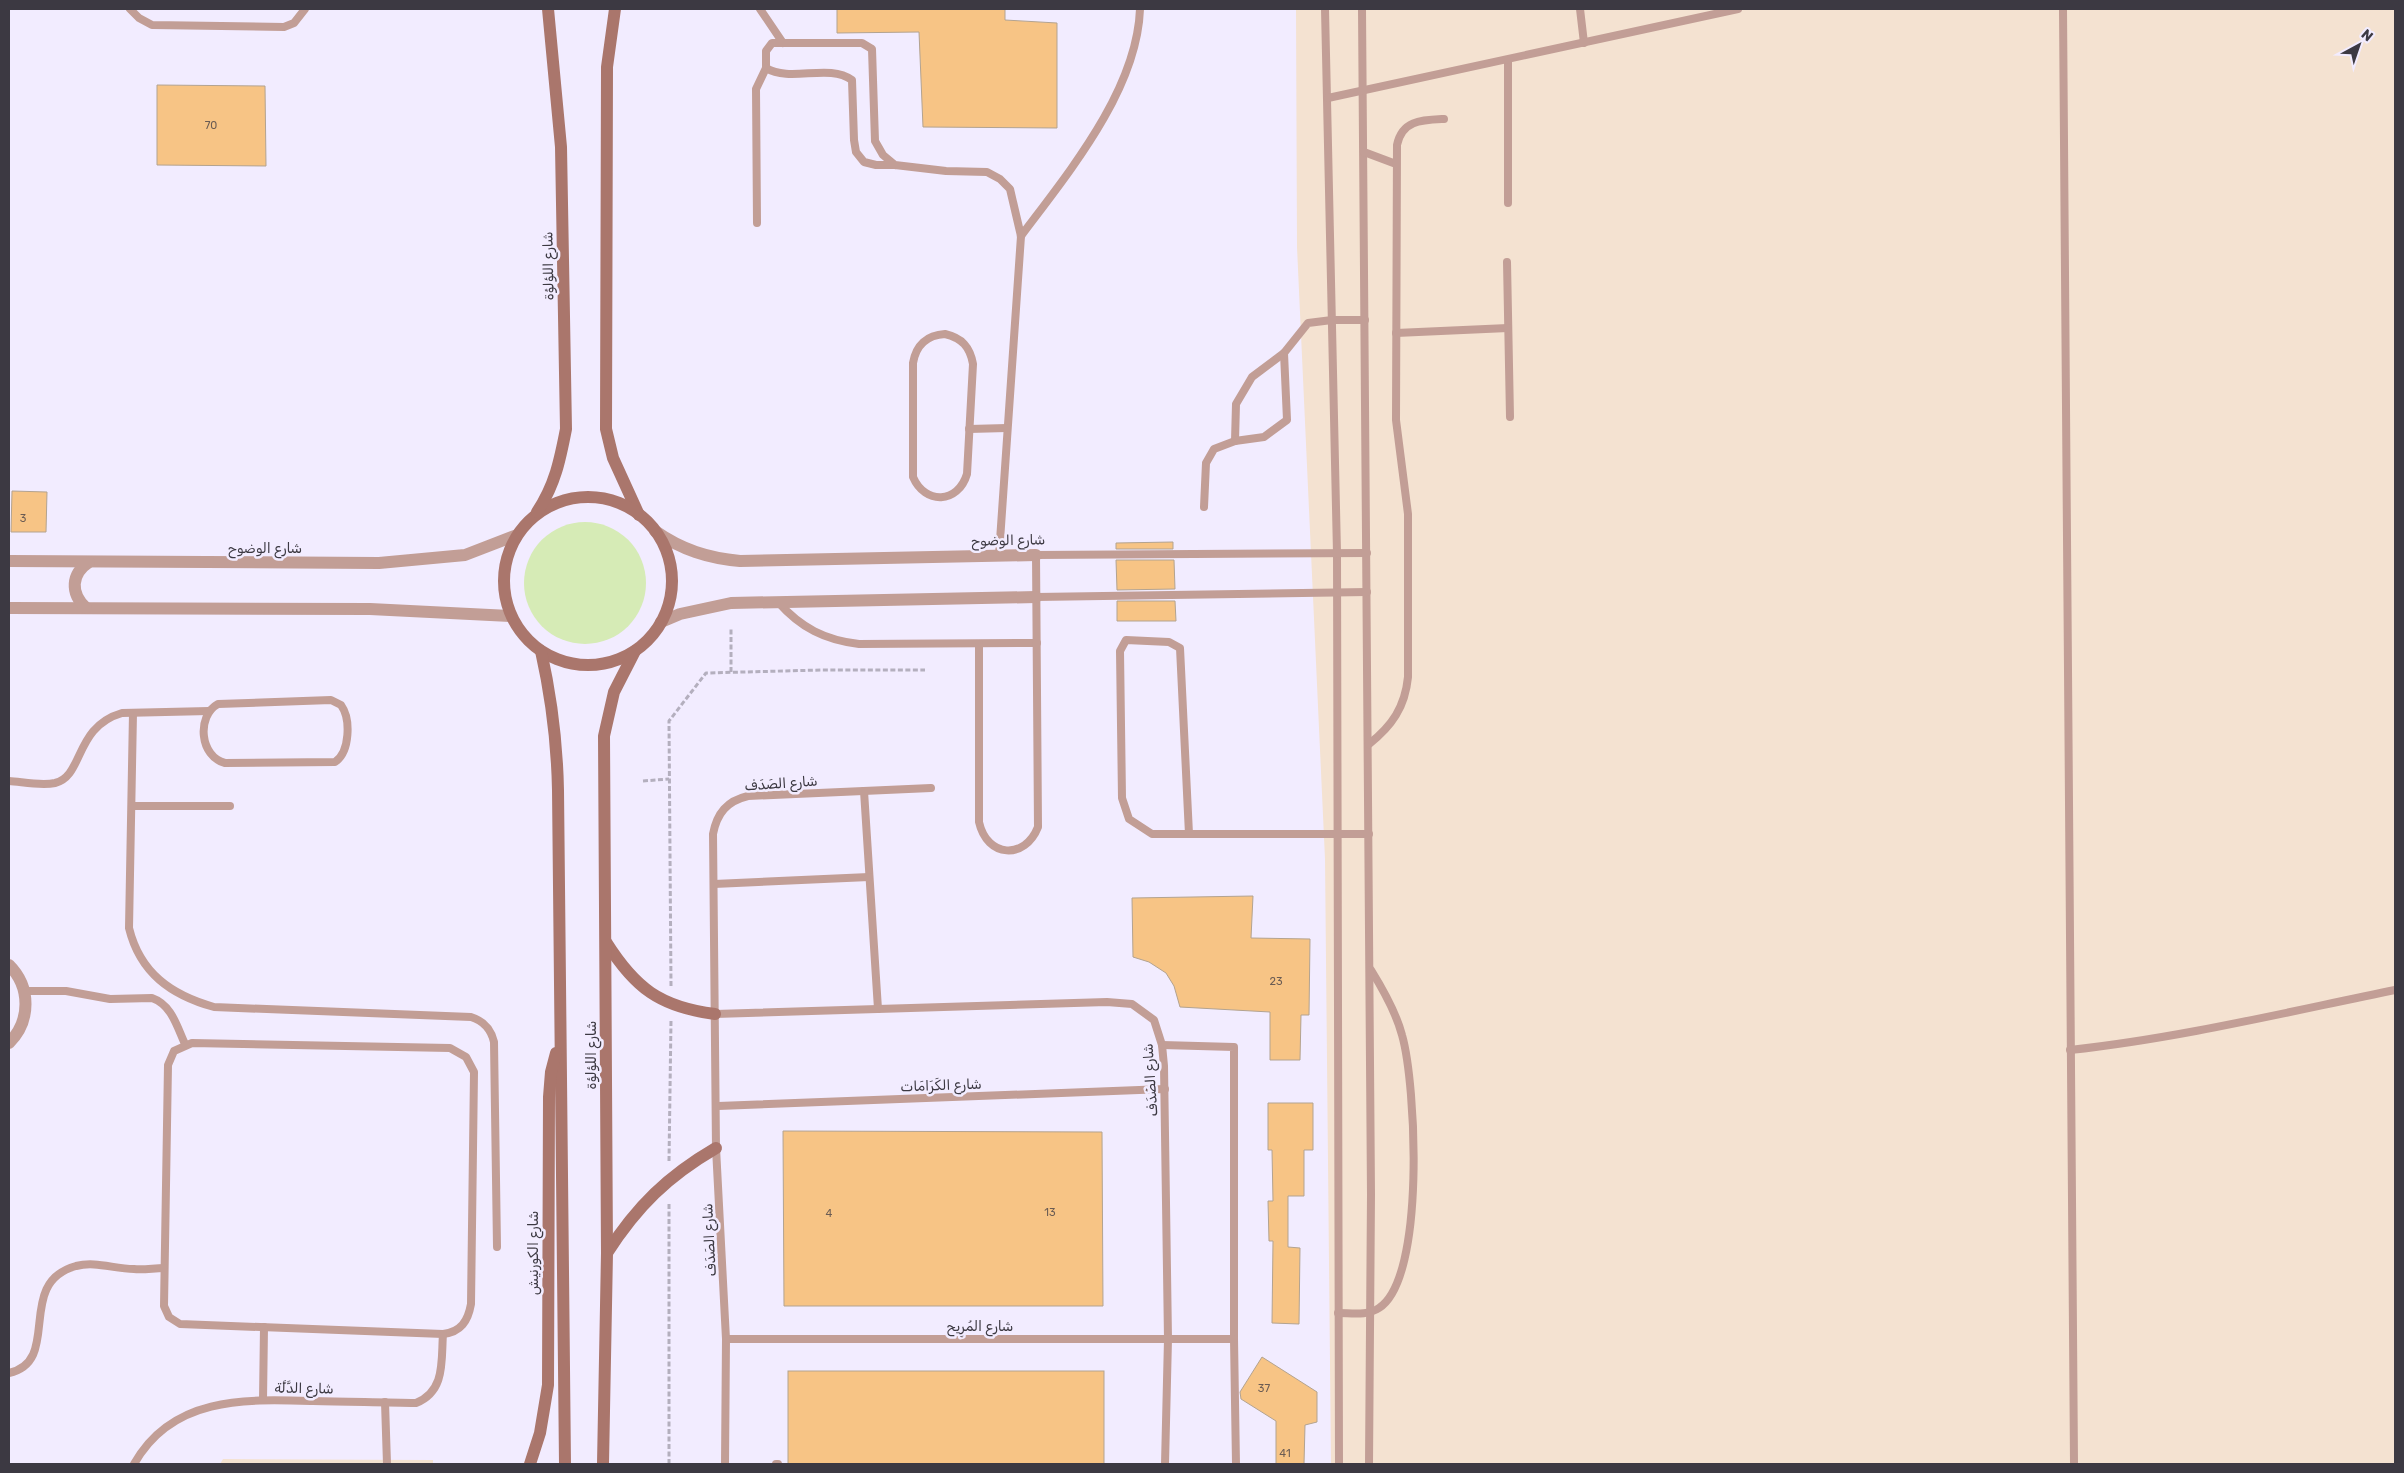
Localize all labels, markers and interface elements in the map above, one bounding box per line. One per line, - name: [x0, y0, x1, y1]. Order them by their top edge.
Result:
- north arrow: [2334, 20, 2384, 70]
- text: N: [2358, 26, 2376, 45]
- house number: 70: [205, 119, 217, 132]
- street label: شارع اللؤلؤة: [539, 231, 560, 301]
- house number: 3: [20, 512, 27, 525]
- street label: شارع الوضوح: [971, 531, 1045, 552]
- street label: شارع الوضوح: [228, 540, 302, 559]
- street label: شارع الصَدَف: [744, 772, 818, 797]
- house number: 23: [1269, 975, 1283, 988]
- street label: شارع اللؤلؤة: [583, 1021, 602, 1089]
- street label: شارع الصَدَف: [1139, 1043, 1164, 1117]
- street label: شارع الكَرَامَات: [900, 1076, 982, 1097]
- street label: شارع الصَدَف: [699, 1203, 722, 1277]
- house number: 13: [1044, 1206, 1056, 1219]
- house number: 4: [826, 1207, 833, 1220]
- street label: شارع الكورنيش: [525, 1211, 544, 1295]
- street label: شارع المُرِيح: [947, 1318, 1013, 1337]
- street label: شارع الدَّلَّة: [274, 1379, 334, 1400]
- house number: 37: [1258, 1382, 1270, 1395]
- house number: 41: [1279, 1447, 1291, 1460]

